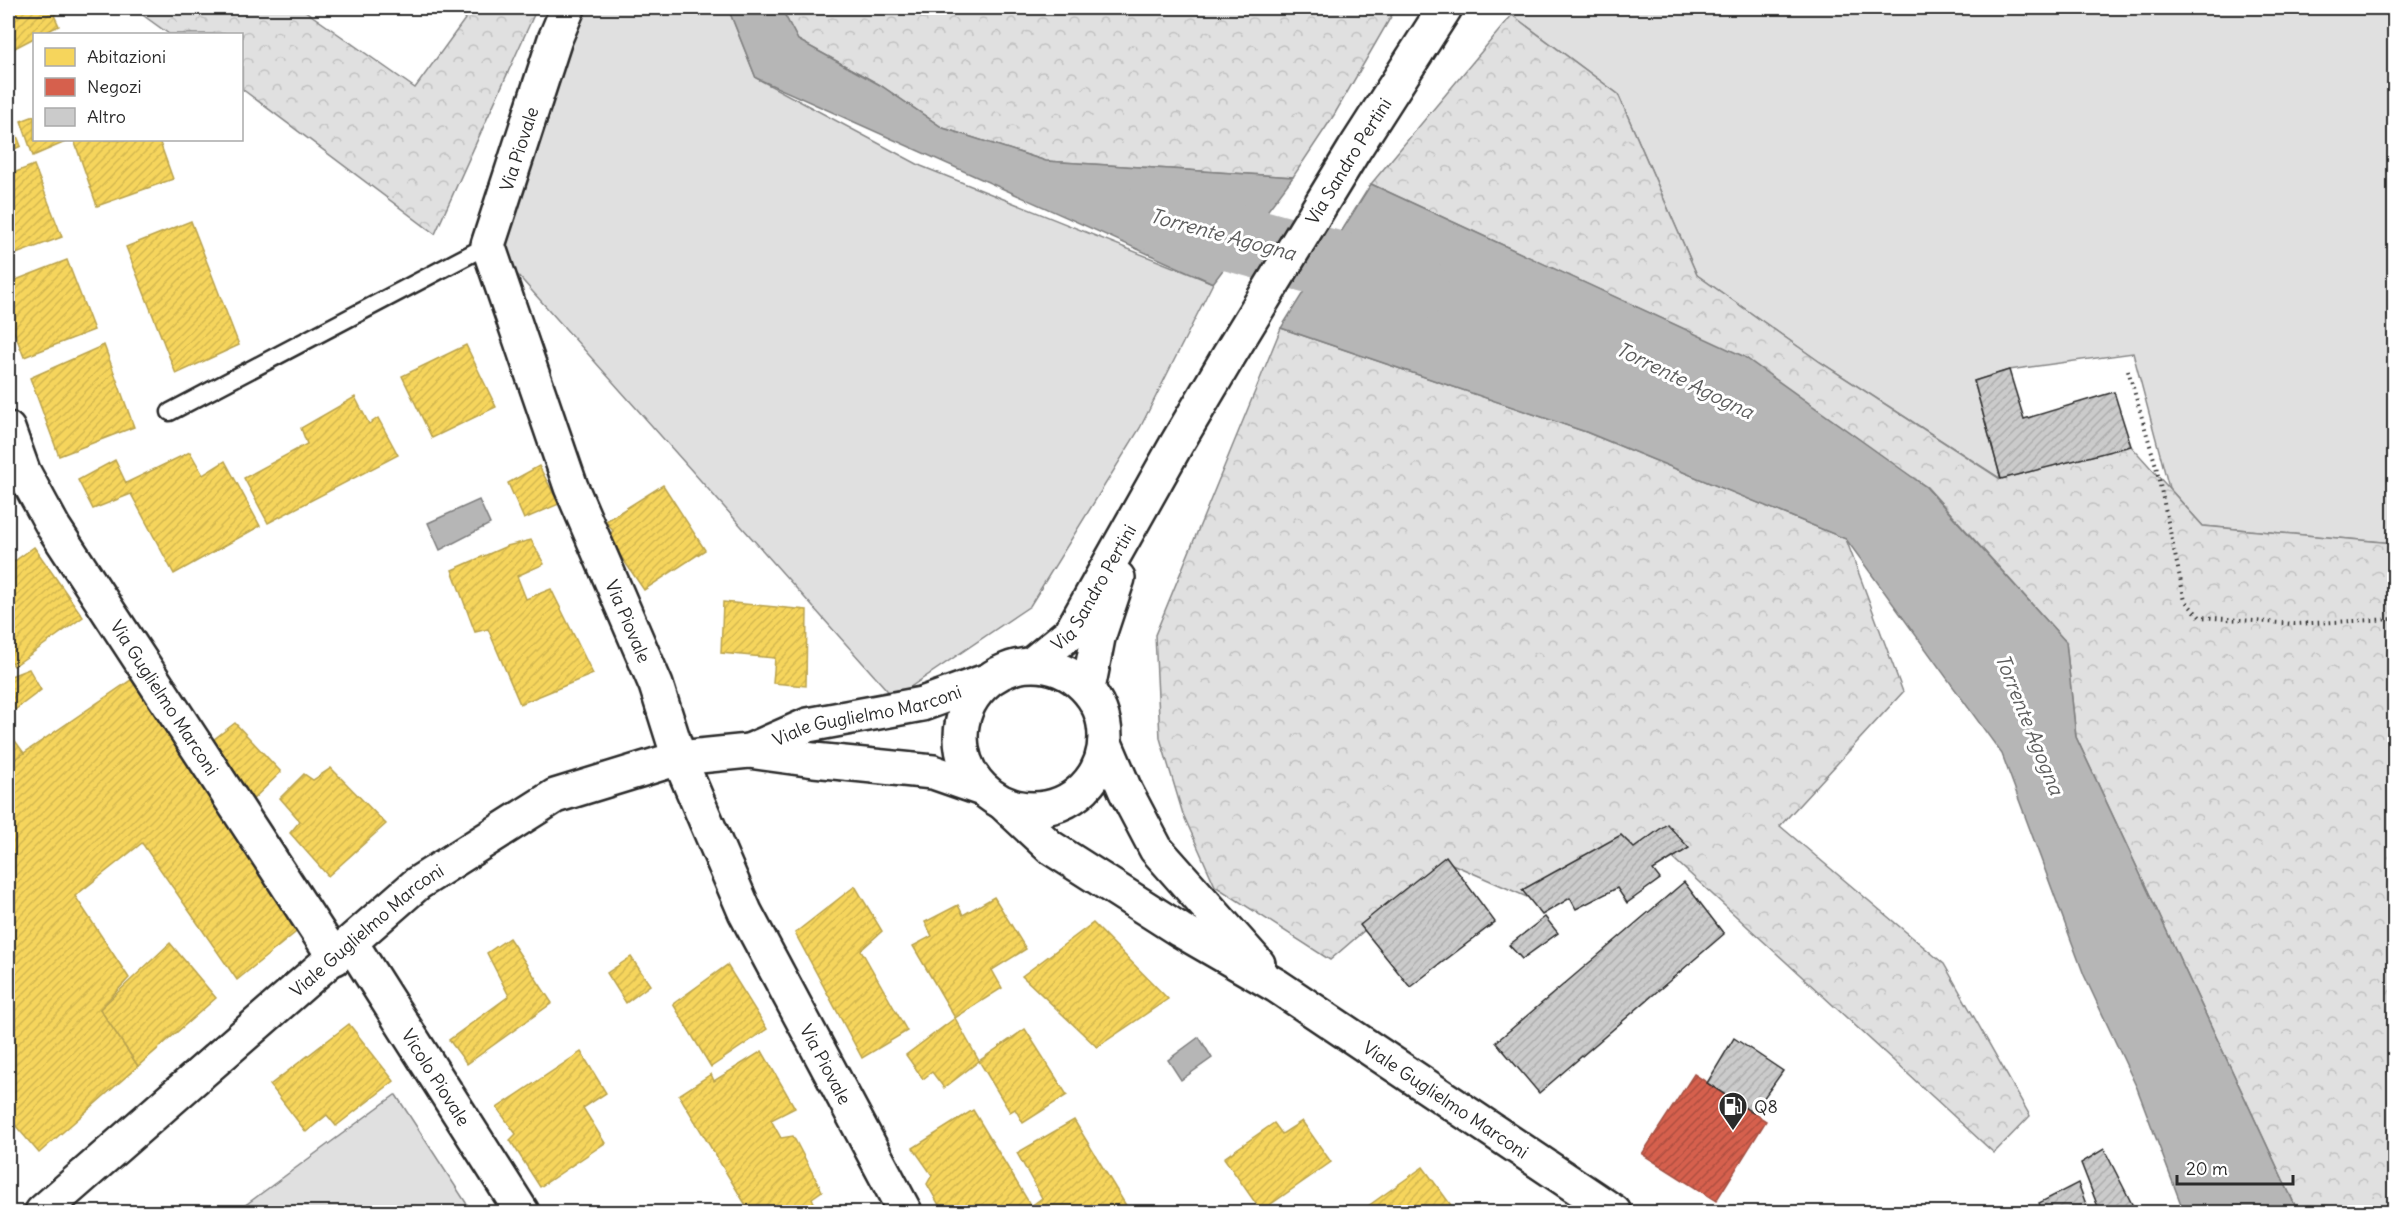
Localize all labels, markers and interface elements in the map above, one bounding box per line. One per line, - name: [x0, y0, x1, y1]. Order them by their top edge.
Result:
- legend: [33, 33, 243, 141]
- text: Abitazioni: [87, 45, 166, 68]
- text: Negozi: [87, 75, 142, 98]
- street label: Via Sandro Pertini: [1300, 93, 1396, 228]
- street label: Via Piovale: [495, 104, 543, 194]
- text: Altro: [87, 105, 126, 128]
- water label: Torrente Agogna: [1147, 203, 1300, 266]
- water label: Torrente Agogna: [1612, 336, 1759, 425]
- street label: Via Sandro Pertini: [1046, 520, 1141, 655]
- street label: Via Piovale: [601, 576, 656, 666]
- street label: Via Guglielmo Marconi: [106, 615, 224, 780]
- water label: Torrente Agogna: [1990, 650, 2070, 800]
- street label: Viale Guglielmo Marconi: [769, 679, 964, 751]
- street label: Viale Guglielmo Marconi: [285, 858, 448, 1002]
- street label: Via Piovale: [795, 1020, 857, 1108]
- street label: Vicolo Piovale: [397, 1024, 476, 1130]
- street label: Viale Guglielmo Marconi: [1359, 1035, 1533, 1163]
- fuel station icon: Q8: [1717, 1090, 1749, 1132]
- place label: Q8: [1754, 1095, 1778, 1118]
- scale bar: [2177, 1148, 2292, 1186]
- text: 20 m: [2186, 1157, 2228, 1180]

